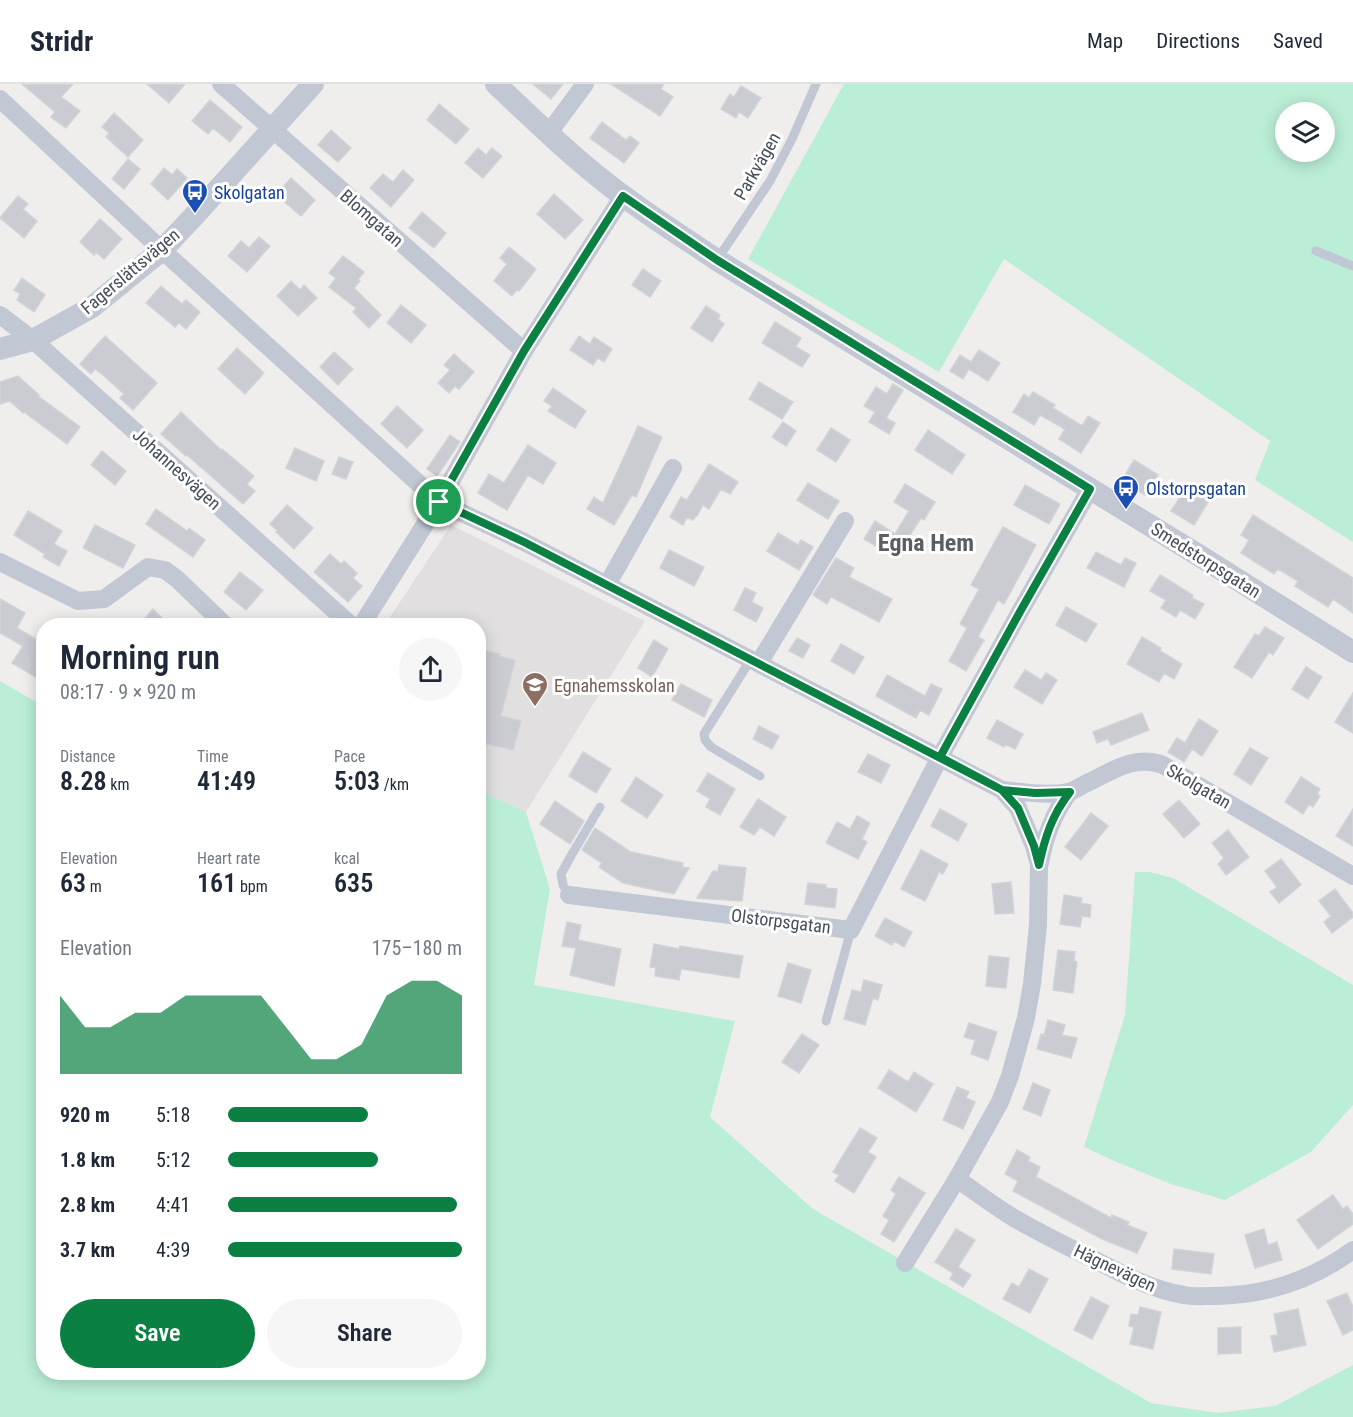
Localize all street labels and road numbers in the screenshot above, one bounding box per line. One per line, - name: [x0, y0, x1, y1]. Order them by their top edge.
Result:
- street label: Parkvägen: [729, 129, 785, 203]
- street label: Blomgatan: [336, 185, 408, 251]
- street label: Fagerslättsvägen: [77, 224, 183, 318]
- street label: Johannesvägen: [129, 424, 225, 514]
- street label: Smedstorpsgatan: [1147, 518, 1265, 602]
- street label: Skolgatan: [1163, 759, 1235, 813]
- street label: Olstorpsgatan: [730, 904, 832, 938]
- street label: Hägnevägen: [1071, 1240, 1159, 1296]

